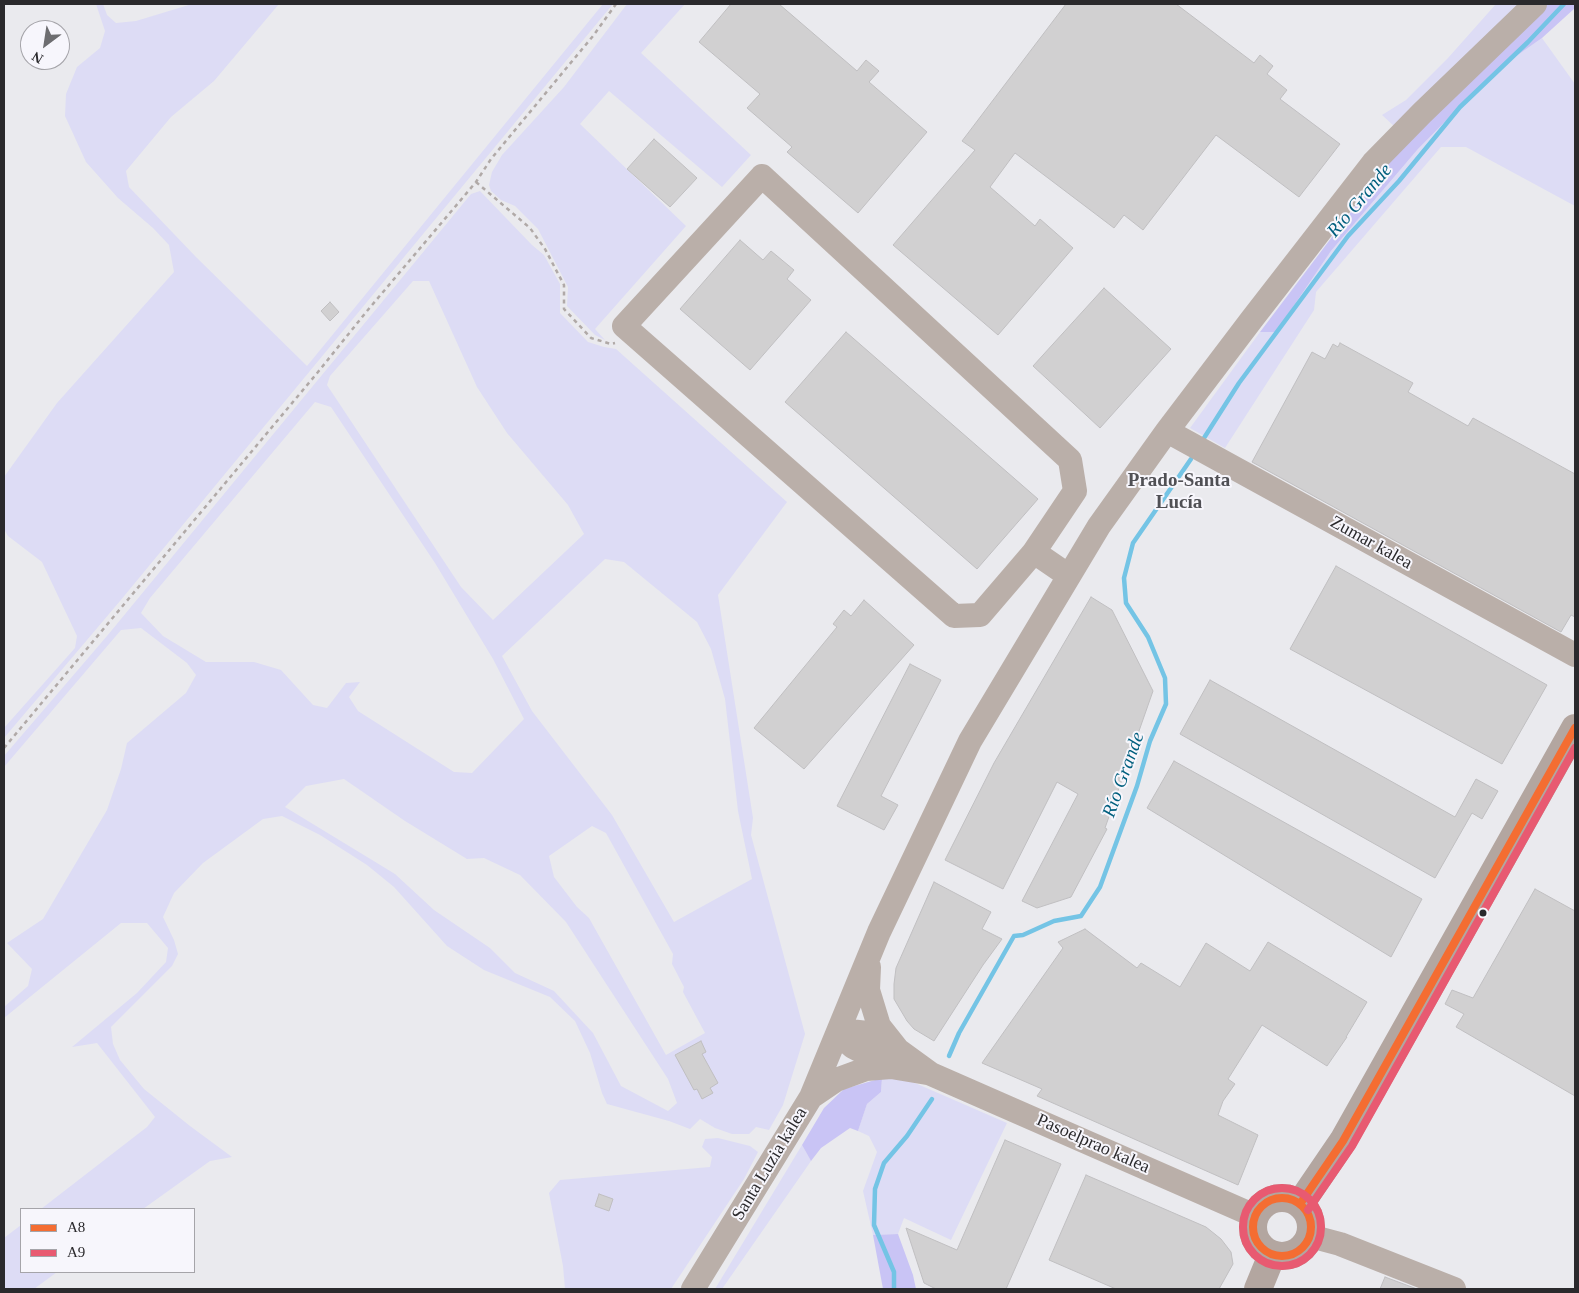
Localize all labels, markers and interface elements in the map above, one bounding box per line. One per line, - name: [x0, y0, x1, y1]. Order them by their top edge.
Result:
- north arrow: [20, 20, 70, 70]
- text: N: [29, 48, 46, 66]
- water label: Río Grande: [1323, 160, 1397, 242]
- district label: Prado-Santa Lucía: [1128, 470, 1230, 514]
- street label: Zumar kalea: [1326, 512, 1416, 574]
- water label: Río Grande: [1098, 729, 1150, 821]
- unlabelled marker: [1478, 908, 1488, 918]
- street label: Santa Luzia kalea: [728, 1104, 812, 1224]
- street label: Pasoelprao kalea: [1033, 1109, 1153, 1179]
- legend: [20, 1208, 195, 1273]
- text: A8: [67, 1219, 85, 1235]
- text: A9: [67, 1244, 85, 1260]

